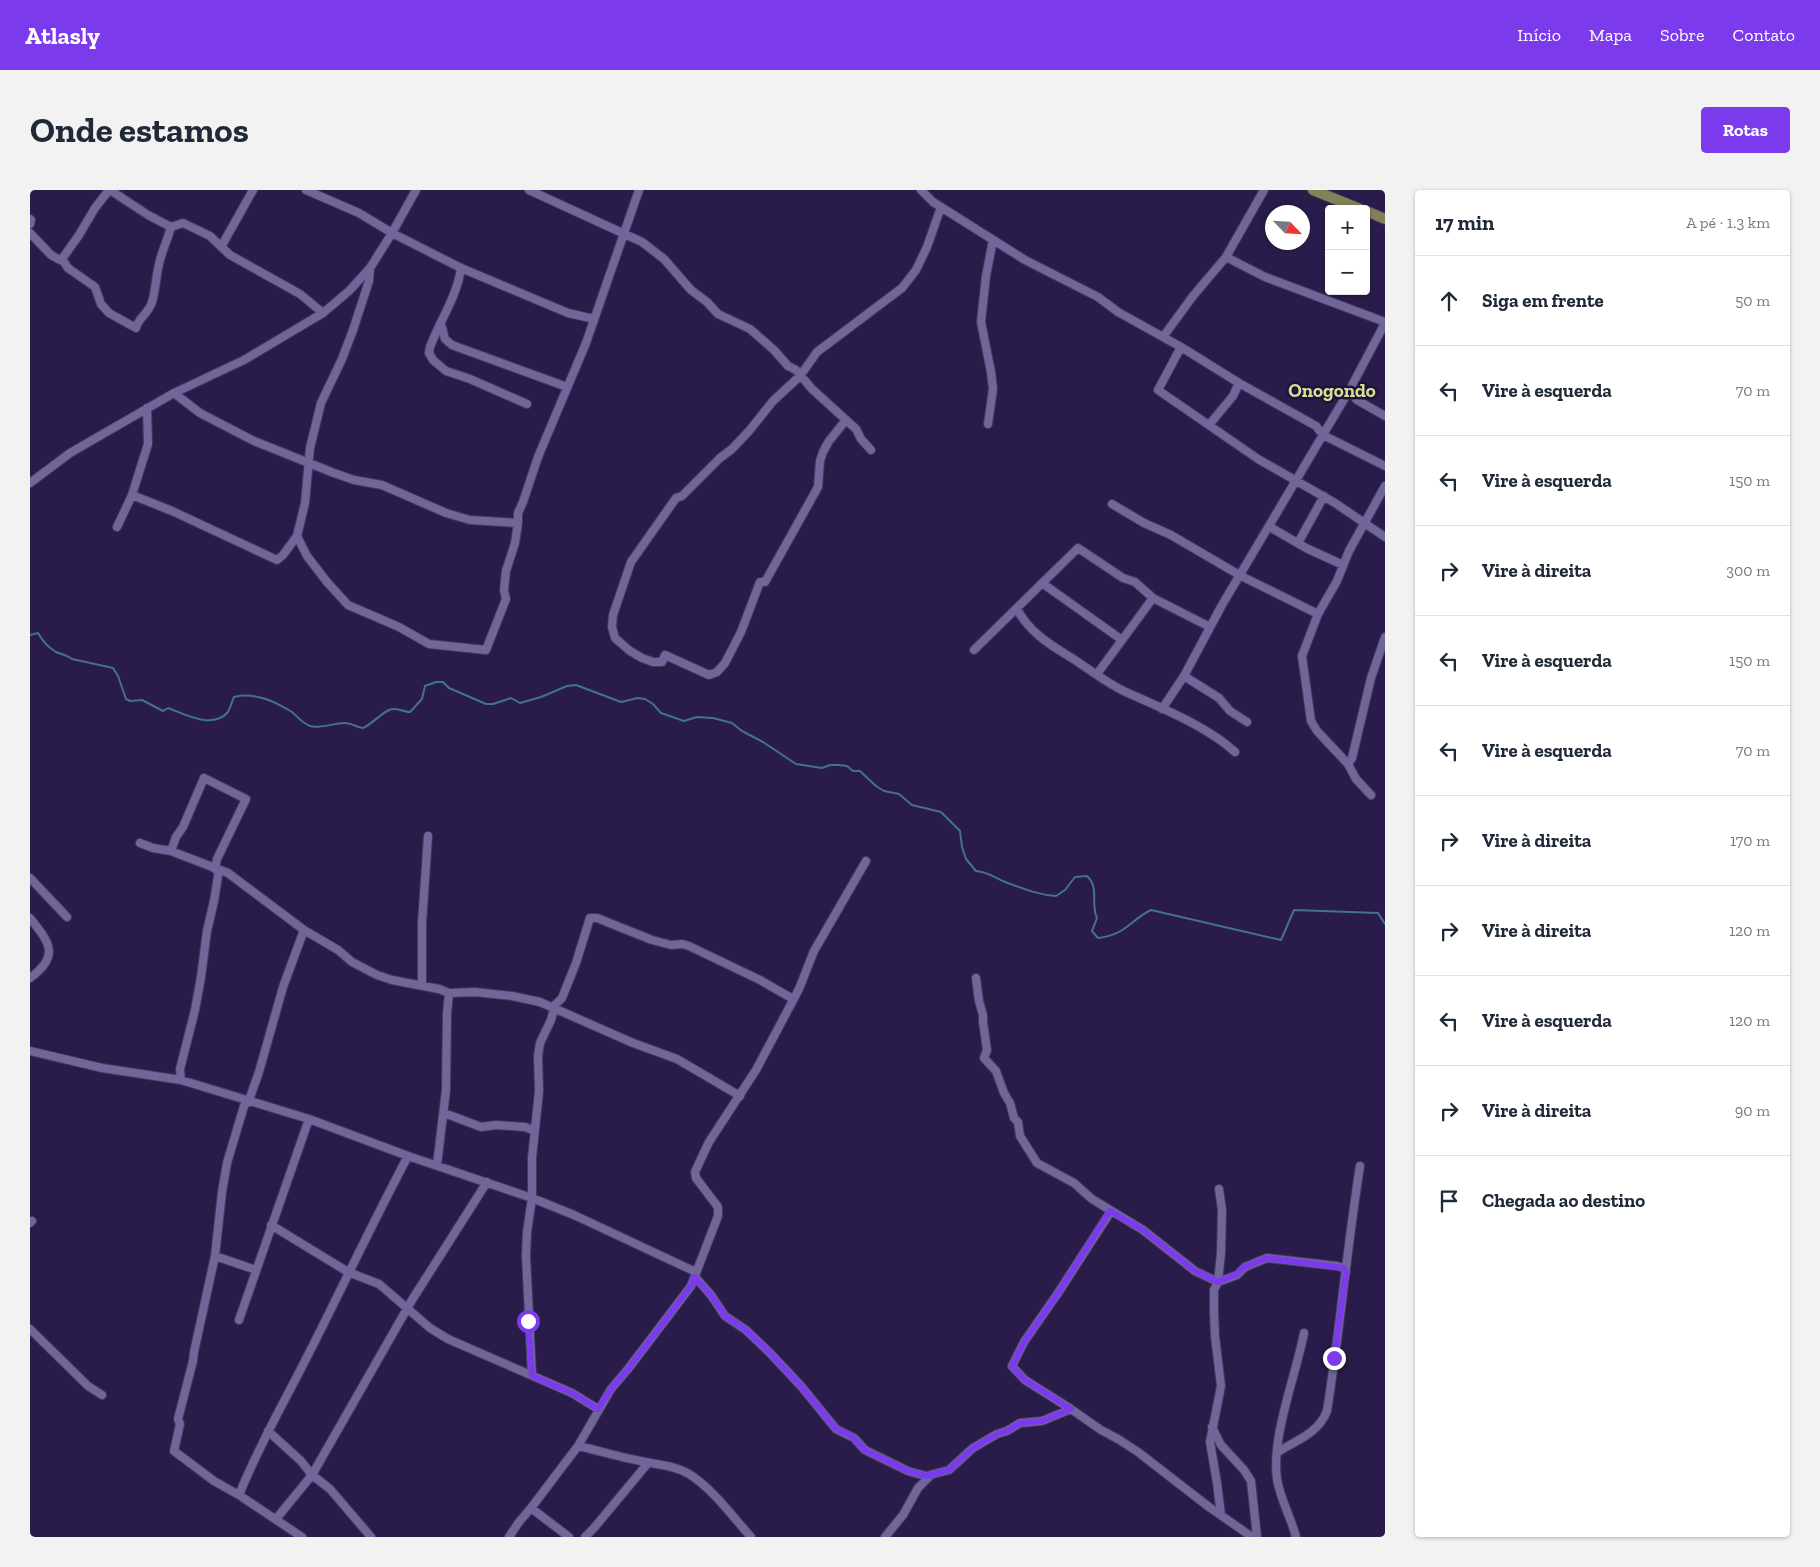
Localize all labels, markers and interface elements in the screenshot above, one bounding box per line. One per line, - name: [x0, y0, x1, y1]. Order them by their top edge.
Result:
- text: Atlasly: [25, 21, 100, 50]
- text: Início: [1517, 24, 1561, 46]
- text: Mapa: [1589, 24, 1632, 46]
- text: Sobre: [1660, 24, 1705, 46]
- text: Contato: [1733, 24, 1795, 46]
- button: Rotas: [1701, 107, 1790, 153]
- text: Onde estamos: [30, 109, 249, 151]
- north arrow: [1265, 205, 1310, 250]
- map controls: [1325, 205, 1370, 295]
- button: +: [1325, 205, 1370, 250]
- text: 17 min: [1435, 210, 1495, 235]
- text: A pé · 1.3 km: [1686, 213, 1770, 232]
- button: −: [1325, 250, 1370, 295]
- icon: ahead: [1435, 287, 1463, 315]
- text: Siga em frente: [1482, 289, 1604, 312]
- text: 50 m: [1735, 291, 1770, 310]
- icon: left: [1435, 377, 1463, 405]
- district label: Onogondo: [1288, 379, 1376, 402]
- text: Vire à esquerda: [1482, 379, 1612, 402]
- text: 70 m: [1736, 381, 1770, 400]
- icon: left: [1435, 467, 1463, 495]
- text: Vire à esquerda: [1482, 469, 1612, 492]
- text: 150 m: [1729, 471, 1770, 490]
- icon: right: [1435, 557, 1463, 585]
- text: Vire à direita: [1482, 559, 1591, 582]
- text: 300 m: [1726, 561, 1770, 580]
- icon: left: [1435, 647, 1463, 675]
- text: Vire à esquerda: [1482, 649, 1612, 672]
- text: 150 m: [1729, 651, 1770, 670]
- icon: left: [1435, 737, 1463, 765]
- text: Vire à esquerda: [1482, 739, 1612, 762]
- text: 70 m: [1736, 741, 1770, 760]
- icon: right: [1435, 827, 1463, 855]
- text: Vire à direita: [1482, 829, 1591, 852]
- text: 170 m: [1730, 831, 1770, 850]
- icon: right: [1435, 917, 1463, 945]
- text: Vire à direita: [1482, 919, 1591, 942]
- text: 120 m: [1729, 921, 1770, 940]
- icon: left: [1435, 1007, 1463, 1035]
- text: Vire à esquerda: [1482, 1009, 1612, 1032]
- text: 120 m: [1729, 1011, 1770, 1030]
- icon: right: [1435, 1097, 1463, 1125]
- text: Vire à direita: [1482, 1099, 1591, 1122]
- text: 90 m: [1735, 1101, 1770, 1120]
- icon: arrive: [1435, 1187, 1463, 1215]
- text: Chegada ao destino: [1482, 1189, 1645, 1212]
- route start: [517, 1310, 540, 1333]
- route end: [1323, 1347, 1346, 1370]

